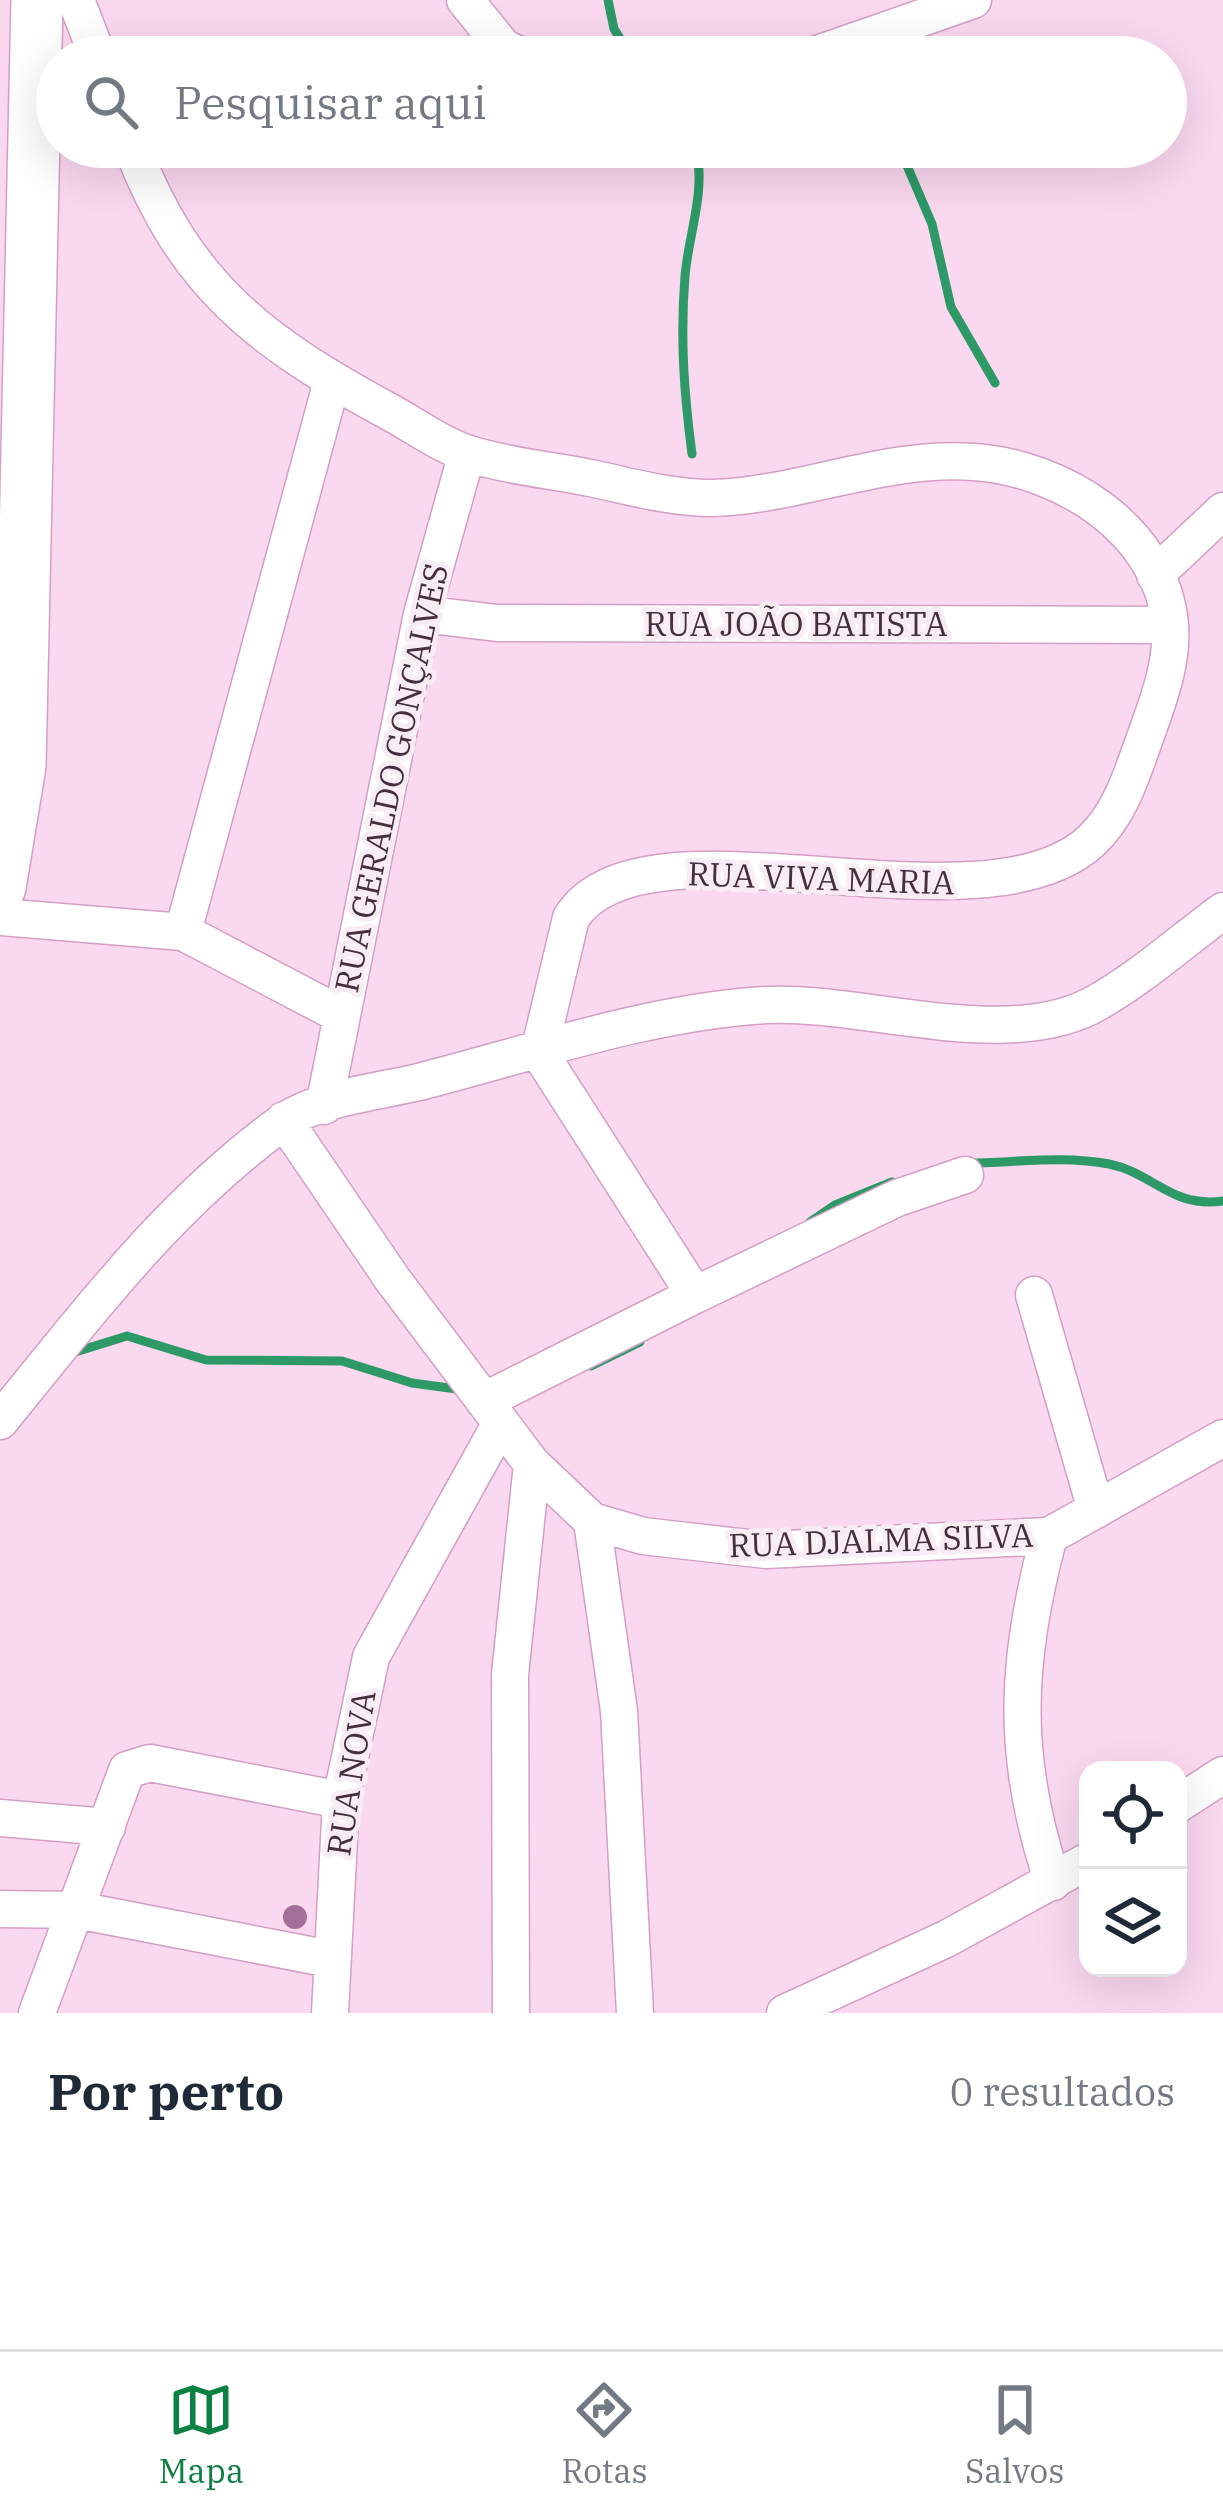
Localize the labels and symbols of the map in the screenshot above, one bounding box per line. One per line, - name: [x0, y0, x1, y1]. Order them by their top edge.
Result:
- street label: RUA GERALDO GONÇALVES: [324, 560, 457, 996]
- street label: RUA JOÃO BATISTA: [644, 602, 948, 645]
- street label: RUA VIVA MARIA: [687, 851, 956, 904]
- street label: RUA DJALMA SILVA: [728, 1513, 1034, 1566]
- street label: RUA NOVA: [316, 1687, 385, 1859]

